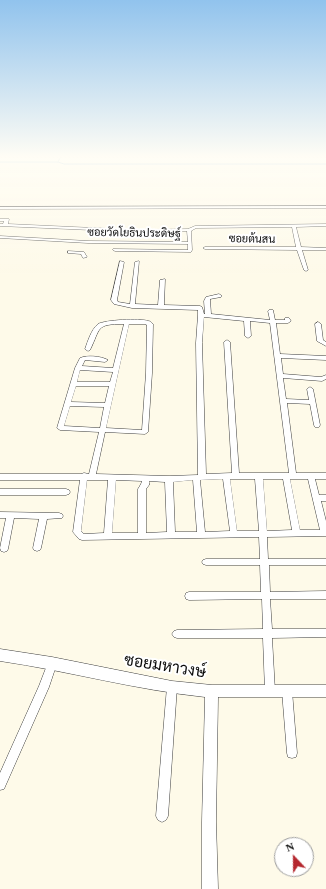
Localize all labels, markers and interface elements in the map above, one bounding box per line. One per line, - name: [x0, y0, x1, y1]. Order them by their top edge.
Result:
- street label: ซอยวัดโยธินประดิษฐ์: [87, 226, 181, 240]
- street label: ซอยต้นสน: [229, 232, 275, 246]
- street label: ซอยมหาวงษ์: [123, 650, 207, 682]
- north arrow: [274, 837, 314, 877]
- text: N: [284, 840, 296, 854]

